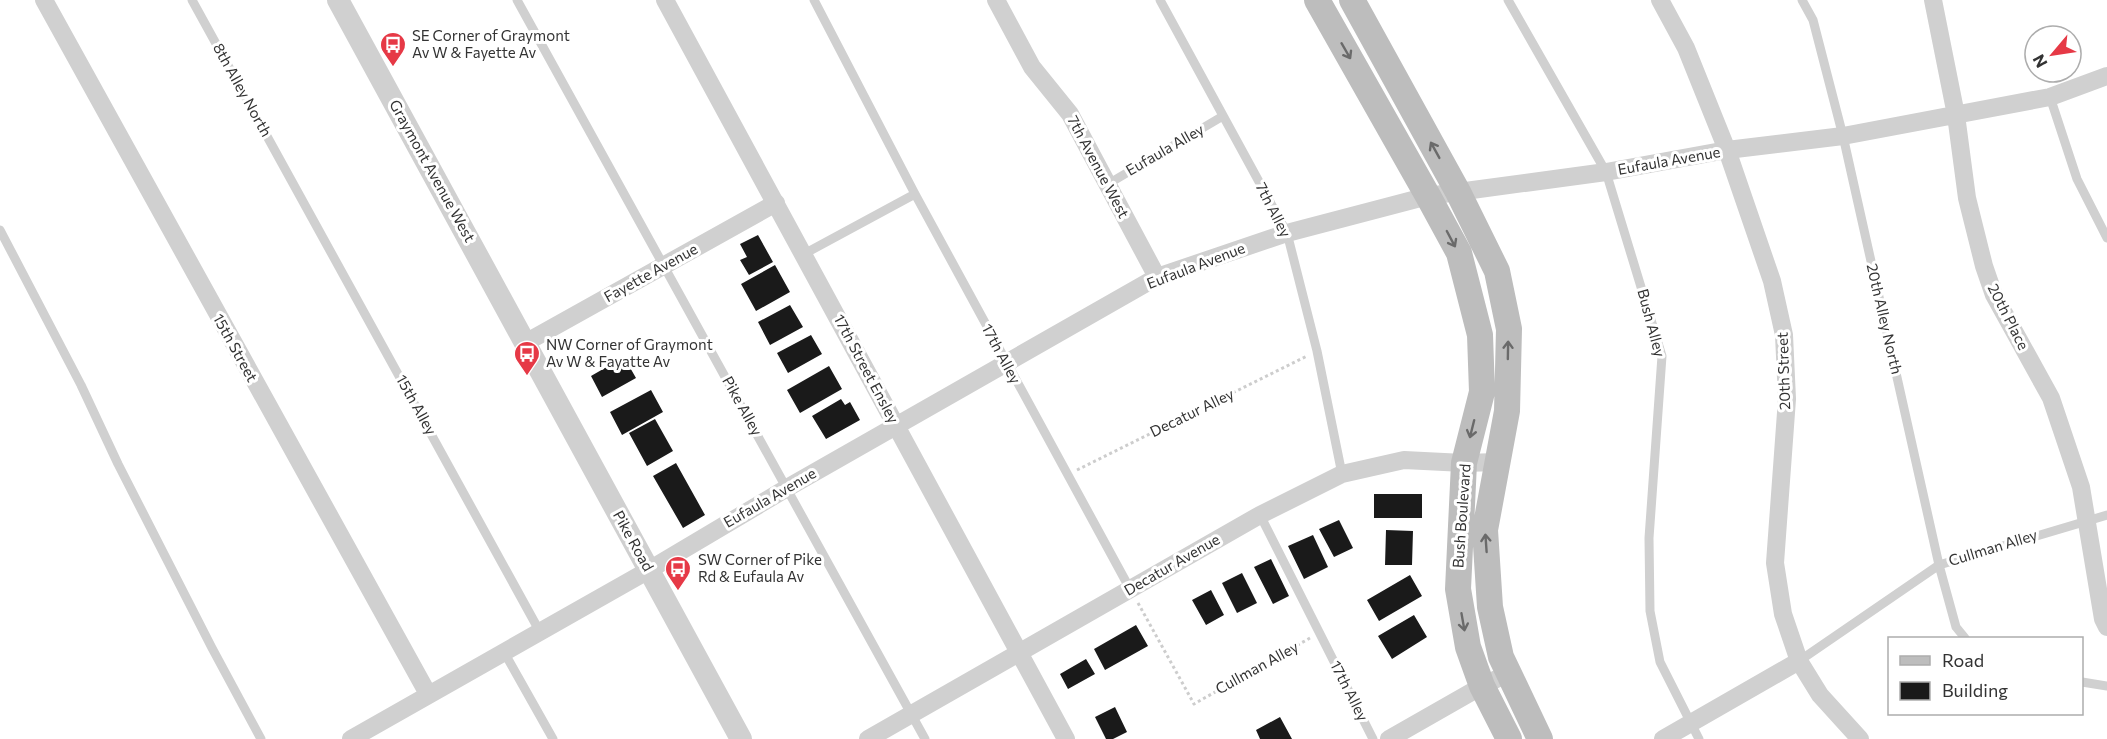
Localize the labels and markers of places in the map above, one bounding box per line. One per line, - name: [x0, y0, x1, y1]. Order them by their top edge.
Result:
- place label: SE Corner of Graymont Av W & Fayette Av: [412, 26, 570, 61]
- bus stop icon: SE Corner of Graymont Av W & Fayette Av: [378, 30, 408, 68]
- place label: NW Corner of Graymont Av W & Fayatte Av: [546, 335, 713, 370]
- bus stop icon: NW Corner of Graymont Av W & Fayatte Av: [512, 339, 542, 377]
- place label: SW Corner of Pike Rd & Eufaula Av: [698, 550, 822, 585]
- bus stop icon: SW Corner of Pike Rd & Eufaula Av: [663, 554, 693, 592]

